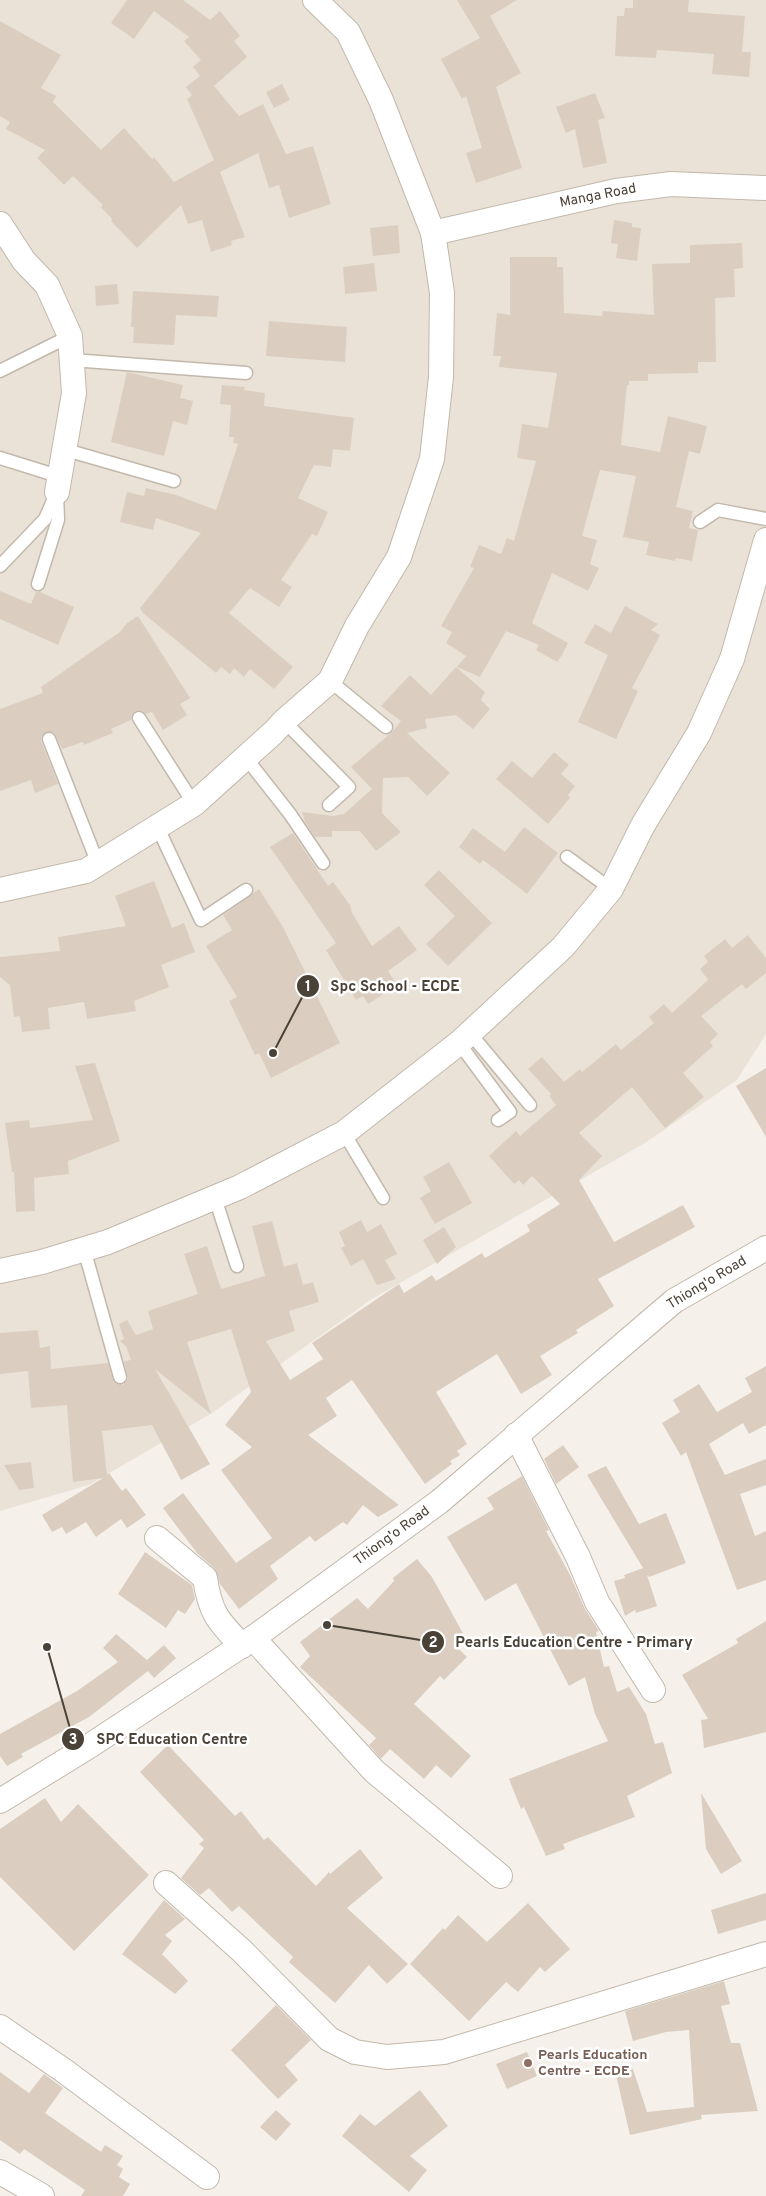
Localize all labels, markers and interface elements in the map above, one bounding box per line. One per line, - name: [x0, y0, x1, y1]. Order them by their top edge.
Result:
- street label: Manga Road: [558, 180, 638, 212]
- callout: Spc School - ECDE: [295, 971, 470, 1001]
- text: 1: [305, 978, 311, 997]
- text: Spc School - ECDE: [330, 978, 460, 997]
- street label: Thiong'o Road: [664, 1253, 750, 1313]
- street label: Thiong'o Road: [351, 1503, 433, 1569]
- callout: Pearls Education Centre - Primary: [420, 1627, 702, 1657]
- text: 2: [428, 1634, 438, 1653]
- text: Pearls Education Centre - Primary: [455, 1634, 693, 1653]
- callout: SPC Education Centre: [61, 1724, 257, 1754]
- text: 3: [69, 1731, 78, 1750]
- text: SPC Education Centre: [96, 1731, 248, 1750]
- place label: Pearls Education Centre - ECDE: [538, 2047, 647, 2080]
- marker: Pearls Education Centre - ECDE: [522, 2057, 534, 2069]

